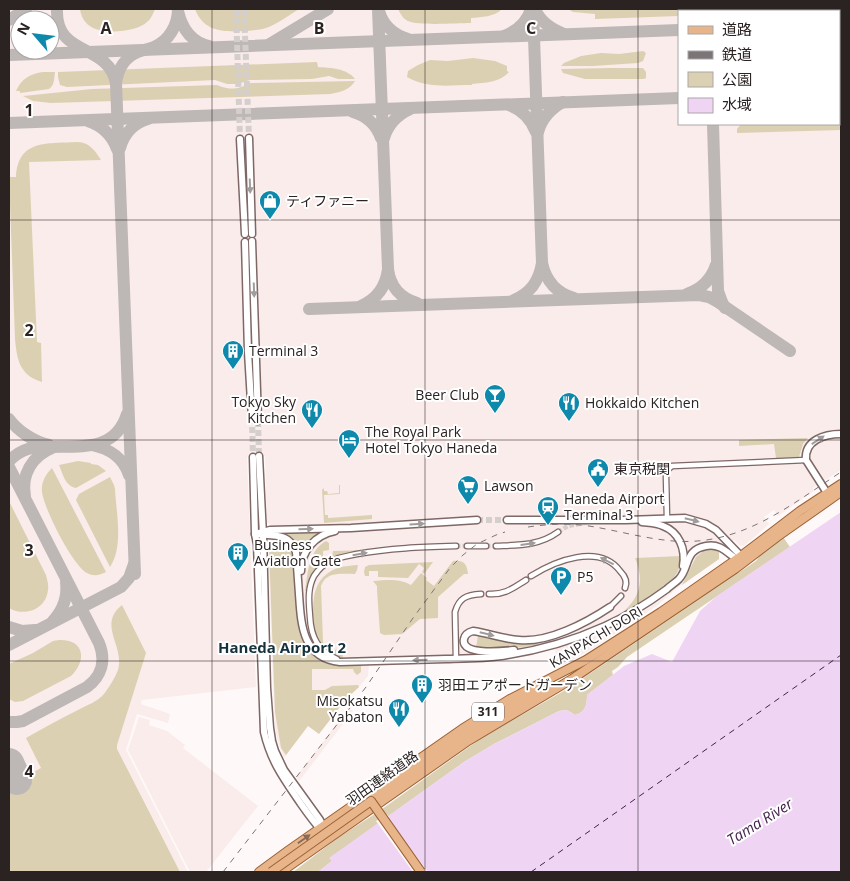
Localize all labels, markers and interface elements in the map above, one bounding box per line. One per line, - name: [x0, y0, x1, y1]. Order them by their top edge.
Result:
- north arrow: [10, 10, 60, 60]
- legend: [678, 10, 840, 125]
- text: A: [100, 17, 112, 39]
- text: B: [314, 17, 324, 39]
- text: C: [526, 17, 536, 39]
- text: N: [12, 19, 34, 38]
- text: 道路: [722, 19, 752, 39]
- text: 鉄道: [722, 44, 752, 64]
- text: 公園: [722, 69, 752, 89]
- text: 水域: [722, 94, 752, 114]
- text: 1: [24, 99, 34, 121]
- one-way arrow: [246, 178, 254, 194]
- shop icon: ティファニー: [258, 189, 282, 220]
- place label: ティファニー: [286, 191, 369, 210]
- one-way arrow: [250, 282, 258, 298]
- text: 2: [24, 319, 34, 341]
- building icon: Terminal 3: [221, 339, 245, 370]
- place label: Terminal 3: [249, 341, 318, 360]
- bar icon: Beer Club: [483, 383, 507, 414]
- place label: Beer Club: [415, 385, 479, 404]
- restaurant icon: Hokkaido Kitchen: [557, 391, 581, 422]
- place label: Tokyo Sky Kitchen: [231, 392, 297, 427]
- place label: Hokkaido Kitchen: [585, 393, 699, 412]
- restaurant icon: Tokyo Sky Kitchen: [300, 398, 324, 429]
- place label: The Royal Park Hotel Tokyo Haneda: [365, 422, 497, 457]
- hotel icon: The Royal Park Hotel Tokyo Haneda: [337, 428, 361, 459]
- one-way arrow: [811, 436, 824, 445]
- public building icon: 東京税関: [586, 457, 610, 488]
- place label: 東京税関: [614, 459, 670, 478]
- supermarket icon: Lawson: [456, 474, 480, 505]
- place label: Lawson: [484, 476, 534, 495]
- place label: Haneda Airport Terminal 3: [564, 489, 664, 524]
- station icon: Haneda Airport Terminal 3: [536, 495, 560, 526]
- one-way arrow: [685, 516, 700, 524]
- one-way arrow: [409, 519, 425, 527]
- one-way arrow: [299, 525, 315, 533]
- place label: Business Aviation Gate: [254, 535, 341, 570]
- text: 3: [24, 539, 34, 561]
- one-way arrow: [520, 540, 536, 548]
- building icon: Business Aviation Gate: [226, 541, 250, 572]
- one-way arrow: [352, 549, 368, 557]
- one-way arrow: [600, 557, 615, 565]
- parking icon: P5: [549, 565, 573, 596]
- place label: P5: [577, 567, 593, 586]
- street label: KANPACHI DORI: [546, 601, 646, 672]
- one-way arrow: [480, 630, 495, 638]
- district label: Haneda Airport 2: [218, 637, 346, 657]
- one-way arrow: [412, 656, 428, 664]
- building icon: 羽田エアポートガーデン: [410, 673, 434, 704]
- place label: 羽田エアポートガーデン: [438, 675, 592, 694]
- place label: Misokatsu Yabaton: [316, 691, 383, 726]
- restaurant icon: Misokatsu Yabaton: [387, 697, 411, 728]
- road number: 311: [472, 702, 504, 722]
- street label: 羽田連絡道路: [342, 746, 422, 809]
- text: 4: [24, 760, 34, 782]
- water label: Tama River: [723, 792, 797, 849]
- one-way arrow: [297, 834, 311, 844]

